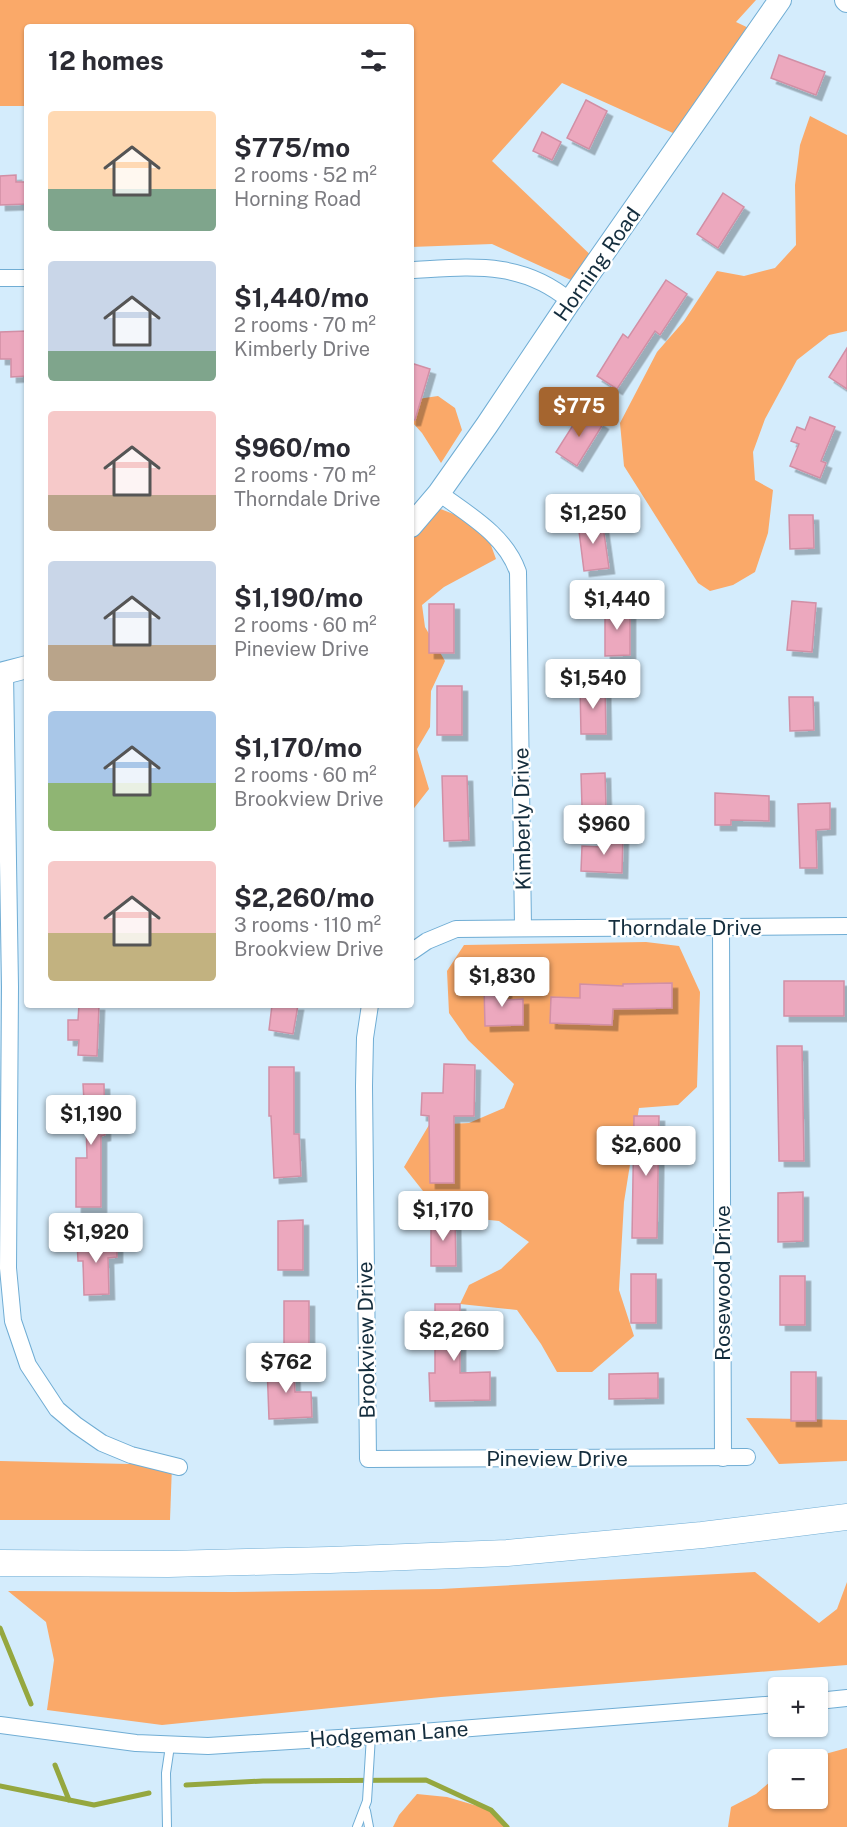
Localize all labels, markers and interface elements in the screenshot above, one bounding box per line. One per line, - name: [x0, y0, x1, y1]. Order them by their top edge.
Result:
- icon: filters: [357, 44, 390, 77]
- text: 12 homes: [48, 45, 164, 76]
- text: $775/mo: [234, 132, 350, 163]
- icon: home: [96, 135, 168, 207]
- text: 2 rooms · 52 m²: [234, 163, 377, 187]
- text: Horning Road: [234, 187, 361, 211]
- street label: Horning Road: [548, 202, 646, 326]
- text: $1,440/mo: [234, 282, 369, 313]
- icon: home: [96, 285, 168, 357]
- text: 2 rooms · 70 m²: [234, 313, 376, 337]
- text: Kimberly Drive: [234, 337, 370, 361]
- pin: $775: [543, 387, 615, 438]
- text: $775: [553, 394, 605, 418]
- text: $960/mo: [234, 432, 351, 463]
- icon: home: [96, 435, 168, 507]
- text: 2 rooms · 70 m²: [234, 463, 376, 487]
- text: Thorndale Drive: [234, 487, 381, 511]
- pin: $1,250: [544, 494, 642, 545]
- text: $1,250: [559, 501, 627, 525]
- pin: $1,440: [568, 580, 666, 631]
- text: $1,190/mo: [234, 582, 363, 613]
- icon: home: [96, 585, 168, 657]
- text: $1,440: [584, 587, 650, 611]
- text: 2 rooms · 60 m²: [234, 613, 377, 637]
- text: Pineview Drive: [234, 637, 369, 661]
- pin: $1,540: [544, 659, 642, 710]
- text: $1,540: [559, 666, 627, 690]
- text: $1,170/mo: [234, 732, 362, 763]
- icon: home: [96, 735, 168, 807]
- street label: Kimberly Drive: [508, 747, 536, 891]
- text: 2 rooms · 60 m²: [234, 763, 377, 787]
- text: Brookview Drive: [234, 787, 384, 811]
- pin: $960: [568, 805, 640, 856]
- text: $960: [578, 812, 630, 836]
- text: $2,260/mo: [234, 882, 374, 913]
- icon: home: [96, 885, 168, 957]
- text: 3 rooms · 110 m²: [234, 913, 381, 937]
- street label: Thorndale Drive: [608, 915, 762, 940]
- text: Brookview Drive: [234, 937, 384, 961]
- pin: $1,830: [453, 957, 551, 1008]
- text: $1,830: [468, 964, 536, 988]
- pin: $1,190: [42, 1095, 140, 1146]
- text: $1,190: [60, 1102, 122, 1126]
- pin: $2,600: [597, 1126, 695, 1177]
- text: $2,600: [611, 1133, 681, 1157]
- pin: $1,170: [394, 1191, 492, 1242]
- text: $1,170: [412, 1198, 474, 1222]
- street label: Rosewood Drive: [710, 1205, 735, 1361]
- pin: $1,920: [47, 1213, 145, 1264]
- text: $1,920: [63, 1220, 129, 1244]
- street label: Brookview Drive: [352, 1261, 380, 1419]
- pin: $2,260: [405, 1311, 503, 1362]
- text: $2,260: [419, 1318, 490, 1342]
- pin: $762: [250, 1343, 322, 1394]
- text: $762: [260, 1350, 312, 1374]
- street label: Pineview Drive: [486, 1446, 628, 1471]
- map controls: [768, 1677, 828, 1809]
- button: +: [768, 1677, 828, 1737]
- street label: Hodgeman Lane: [309, 1716, 469, 1752]
- button: −: [768, 1749, 828, 1809]

